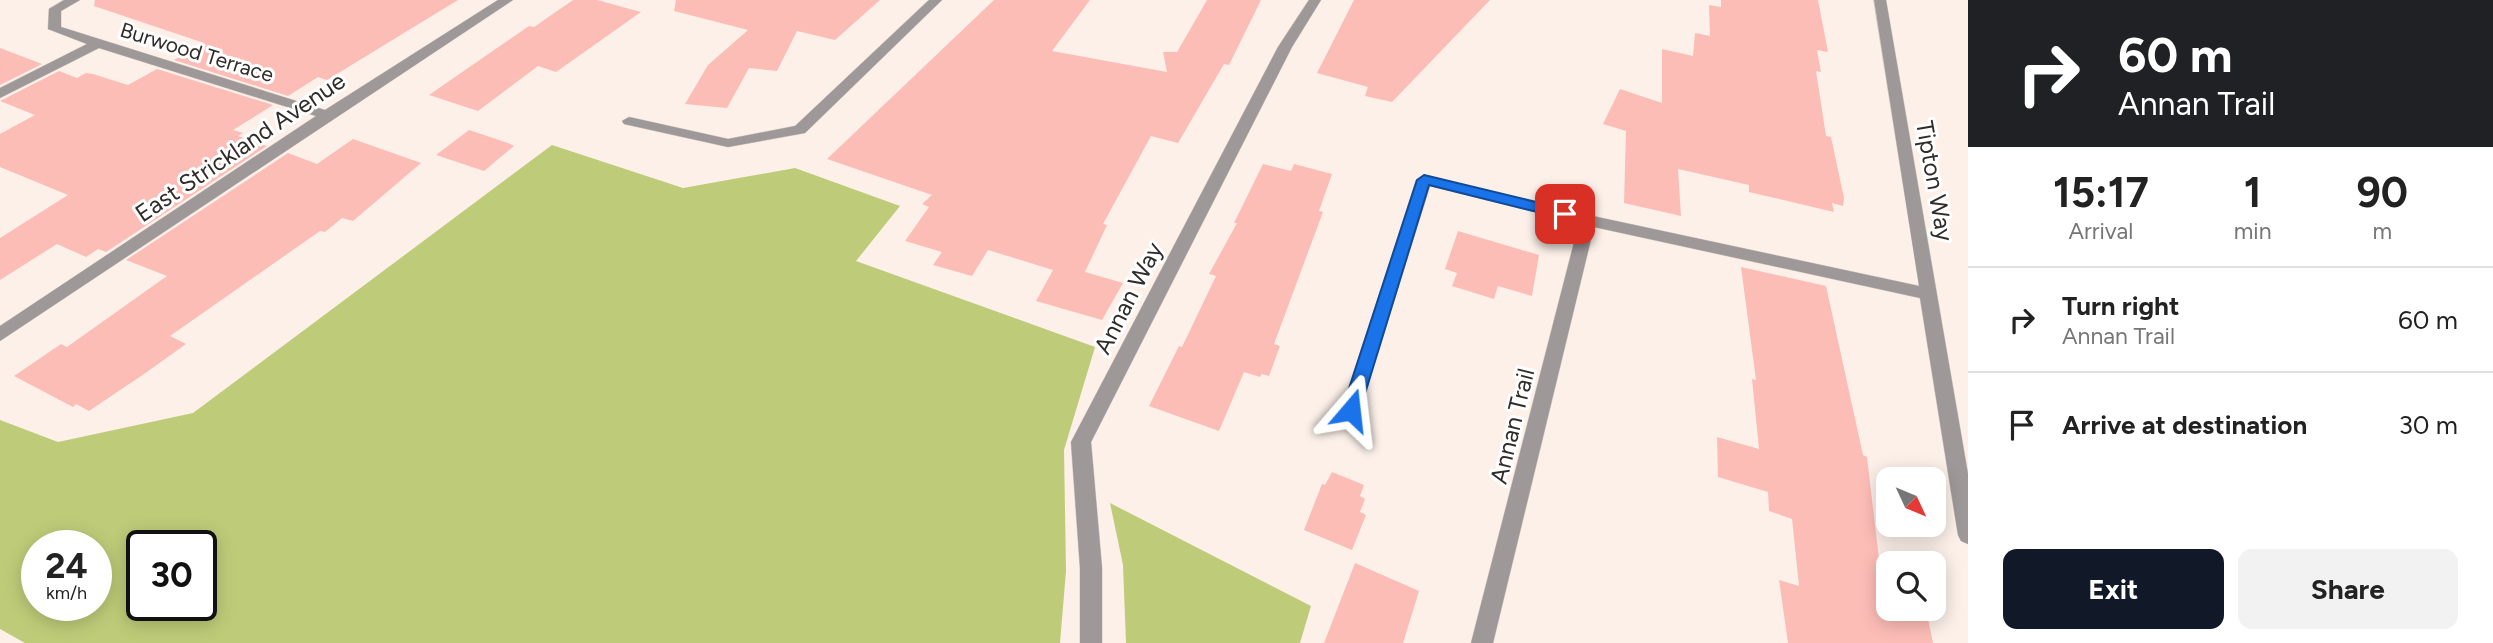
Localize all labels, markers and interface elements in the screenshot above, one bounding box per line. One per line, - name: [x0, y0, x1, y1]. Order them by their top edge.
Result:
- street label: Burwood Terrace: [117, 17, 277, 87]
- text: 60 m: [2118, 25, 2233, 84]
- icon: right: [2003, 28, 2094, 119]
- street label: East Strickland Avenue: [130, 66, 350, 228]
- text: Annan Trail: [2118, 85, 2275, 123]
- street label: Tipton Way: [1910, 118, 1960, 244]
- text: 15:17: [2053, 167, 2149, 218]
- text: 1: [2244, 167, 2262, 218]
- text: 90: [2356, 167, 2408, 218]
- pin: [1535, 184, 1595, 244]
- icon: arrive: [1546, 195, 1584, 233]
- text: Arrival: [2068, 217, 2133, 245]
- text: min: [2234, 217, 2272, 245]
- text: m: [2372, 217, 2392, 245]
- street label: Annan Way: [1088, 237, 1169, 359]
- text: Turn right: [2062, 290, 2179, 322]
- icon: right: [2003, 301, 2041, 339]
- text: 60 m: [2398, 304, 2458, 336]
- text: Annan Trail: [2062, 322, 2175, 350]
- street label: Annan Trail: [1484, 365, 1540, 487]
- position arrow: [1314, 373, 1388, 447]
- icon: arrive: [2003, 406, 2041, 444]
- text: Arrive at destination: [2062, 409, 2307, 441]
- text: 30 m: [2399, 409, 2458, 441]
- north arrow: [1876, 467, 1946, 537]
- map controls: [1876, 467, 1946, 621]
- speed limit sign: 30: [126, 530, 217, 621]
- text: 24: [45, 545, 88, 587]
- button: Exit: [2003, 549, 2224, 629]
- button: Share: [2238, 549, 2458, 629]
- button: search: [1876, 551, 1946, 621]
- text: km/h: [46, 582, 87, 604]

